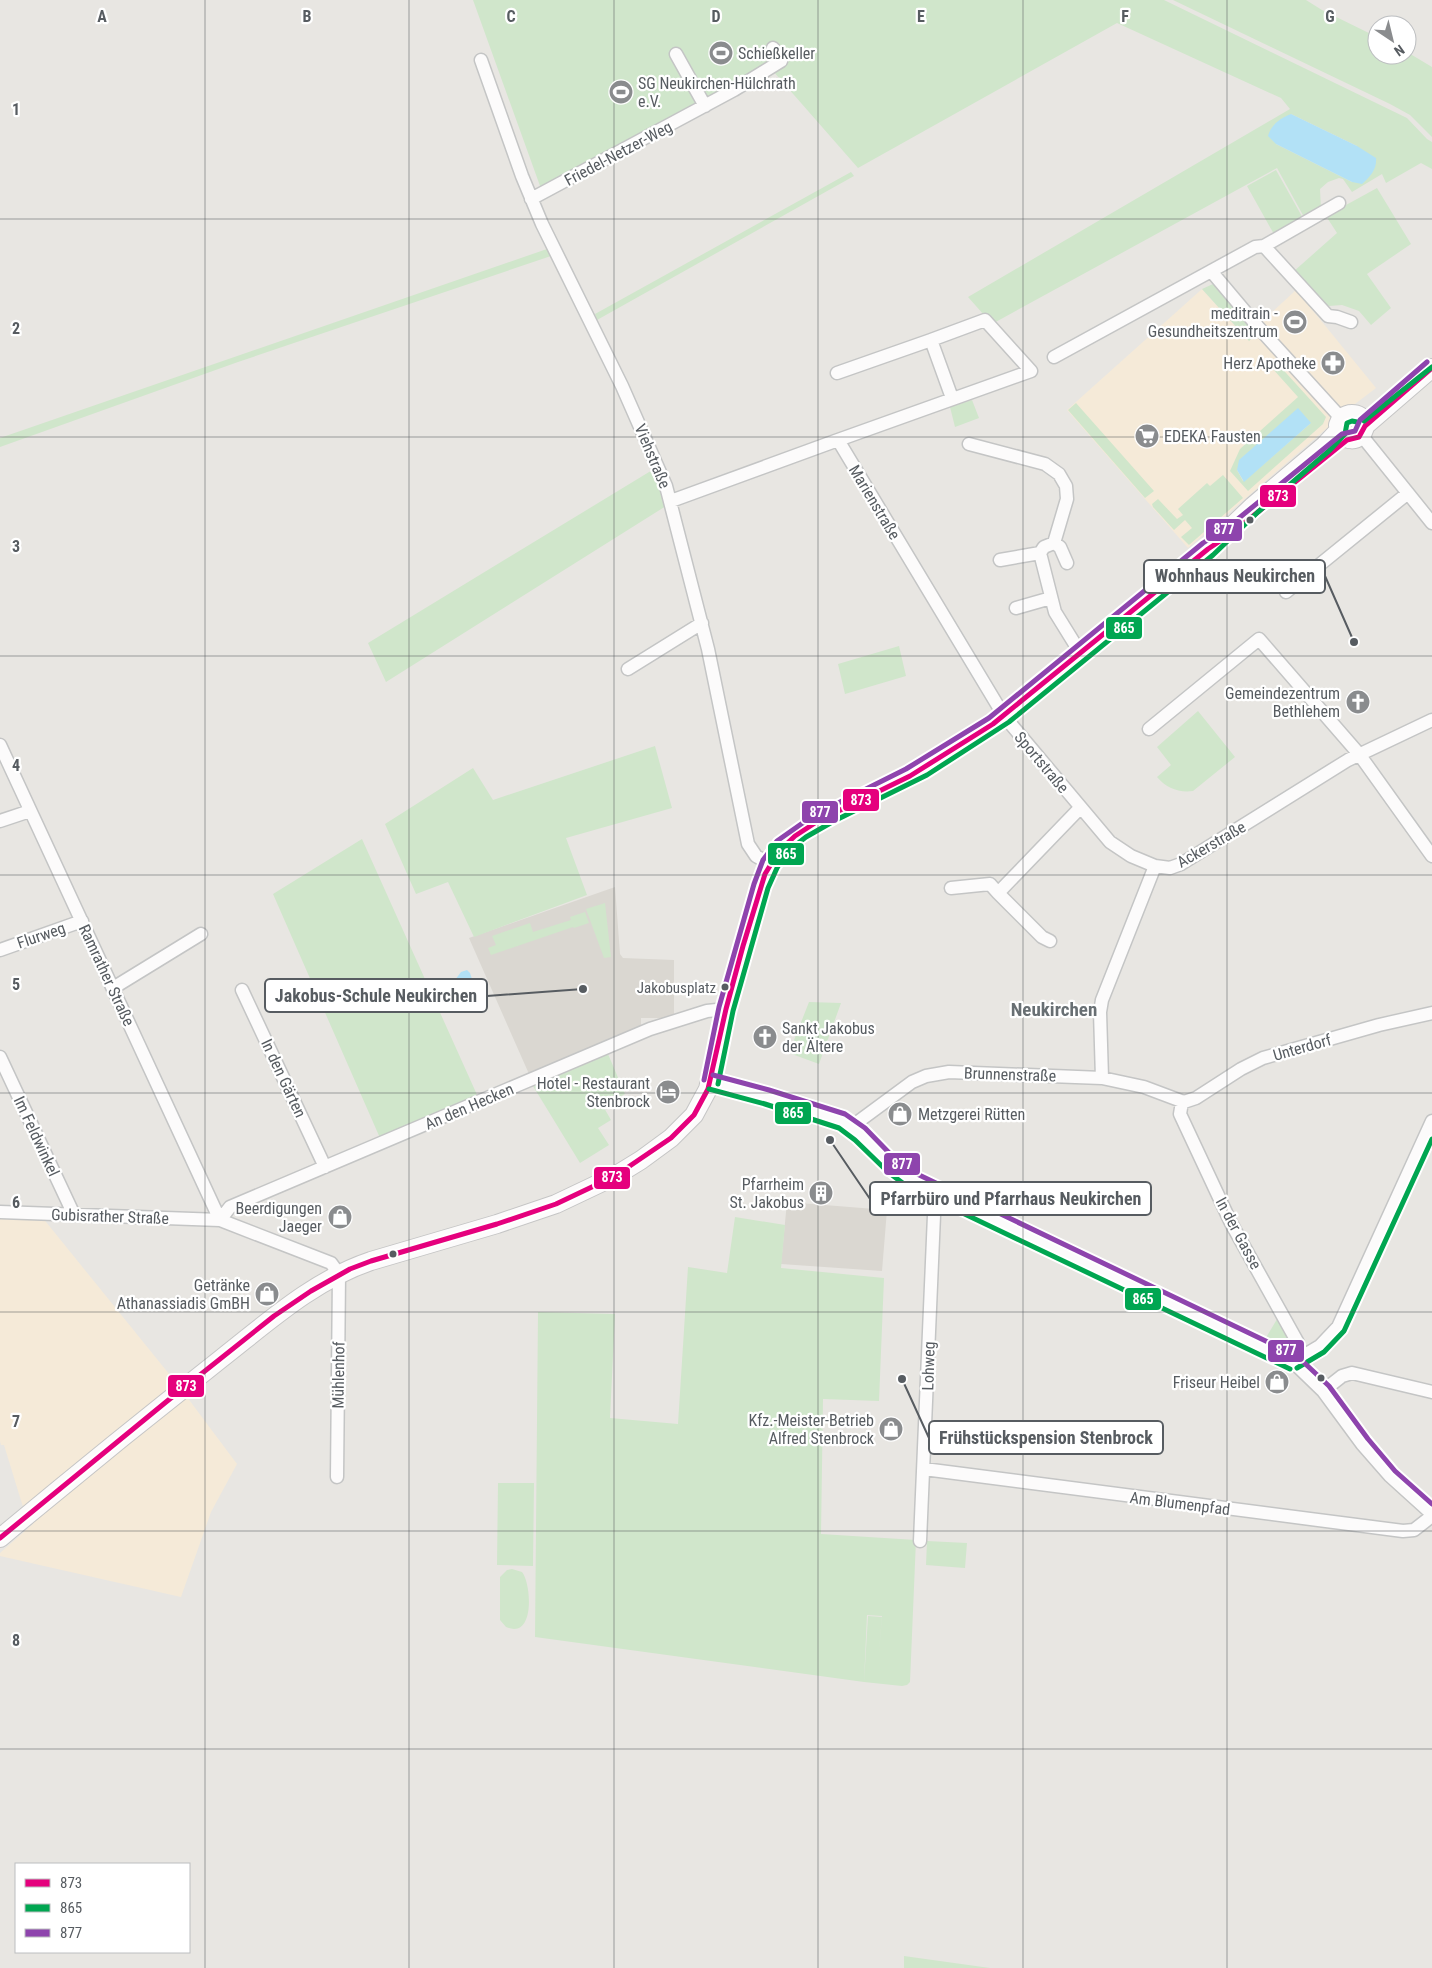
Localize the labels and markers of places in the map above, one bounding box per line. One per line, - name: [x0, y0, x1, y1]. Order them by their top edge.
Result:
- sports icon: Schießkeller: [708, 40, 734, 66]
- place label: Schießkeller: [738, 44, 815, 63]
- place label: SG Neukirchen-Hülchrath e.V.: [638, 74, 796, 111]
- sports icon: SG Neukirchen-Hülchrath e.V.: [608, 79, 634, 105]
- place label: meditrain - Gesundheitszentrum: [1148, 304, 1278, 341]
- sports icon: meditrain - Gesundheitszentrum: [1282, 309, 1308, 335]
- pharmacy icon: Herz Apotheke: [1320, 350, 1346, 376]
- place label: Herz Apotheke: [1223, 354, 1316, 373]
- supermarket icon: EDEKA Fausten: [1134, 423, 1160, 449]
- place label: EDEKA Fausten: [1164, 427, 1261, 446]
- unlabelled marker: [1245, 515, 1255, 525]
- callout: Wohnhaus Neukirchen: [1144, 560, 1325, 593]
- place label: Gemeindezentrum Bethlehem: [1225, 684, 1340, 721]
- church icon: Gemeindezentrum Bethlehem: [1345, 689, 1371, 715]
- callout: Jakobus-Schule Neukirchen: [265, 979, 487, 1012]
- place label: Jakobusplatz: [637, 979, 716, 997]
- marker: Jakobusplatz: [720, 982, 730, 992]
- place label: Sankt Jakobus der Ältere: [782, 1019, 875, 1056]
- church icon: Sankt Jakobus der Ältere: [752, 1024, 778, 1050]
- place label: Hotel - Restaurant Stenbrock: [537, 1074, 651, 1111]
- hotel icon: Hotel - Restaurant Stenbrock: [655, 1079, 681, 1105]
- shop icon: Metzgerei Rütten: [887, 1101, 913, 1127]
- place label: Metzgerei Rütten: [918, 1105, 1025, 1124]
- place label: Pfarrheim St. Jakobus: [730, 1175, 804, 1212]
- building icon: Pfarrheim St. Jakobus: [808, 1180, 834, 1206]
- callout: Pfarrbüro und Pfarrhaus Neukirchen: [870, 1182, 1151, 1215]
- place label: Beerdigungen Jaeger: [235, 1199, 322, 1236]
- shop icon: Beerdigungen Jaeger: [327, 1204, 353, 1230]
- unlabelled marker: [388, 1249, 398, 1259]
- place label: Getränke Athanassiadis GmBH: [117, 1276, 250, 1313]
- shop icon: Getränke Athanassiadis GmBH: [254, 1281, 280, 1307]
- shop icon: Friseur Heibel: [1264, 1369, 1290, 1395]
- place label: Friseur Heibel: [1173, 1373, 1260, 1392]
- unlabelled marker: [1316, 1373, 1326, 1383]
- place label: Kfz.-Meister-Betrieb Alfred Stenbrock: [748, 1411, 875, 1448]
- shop icon: Kfz.-Meister-Betrieb Alfred Stenbrock: [878, 1416, 904, 1442]
- callout: Frühstückspension Stenbrock: [929, 1421, 1163, 1454]

